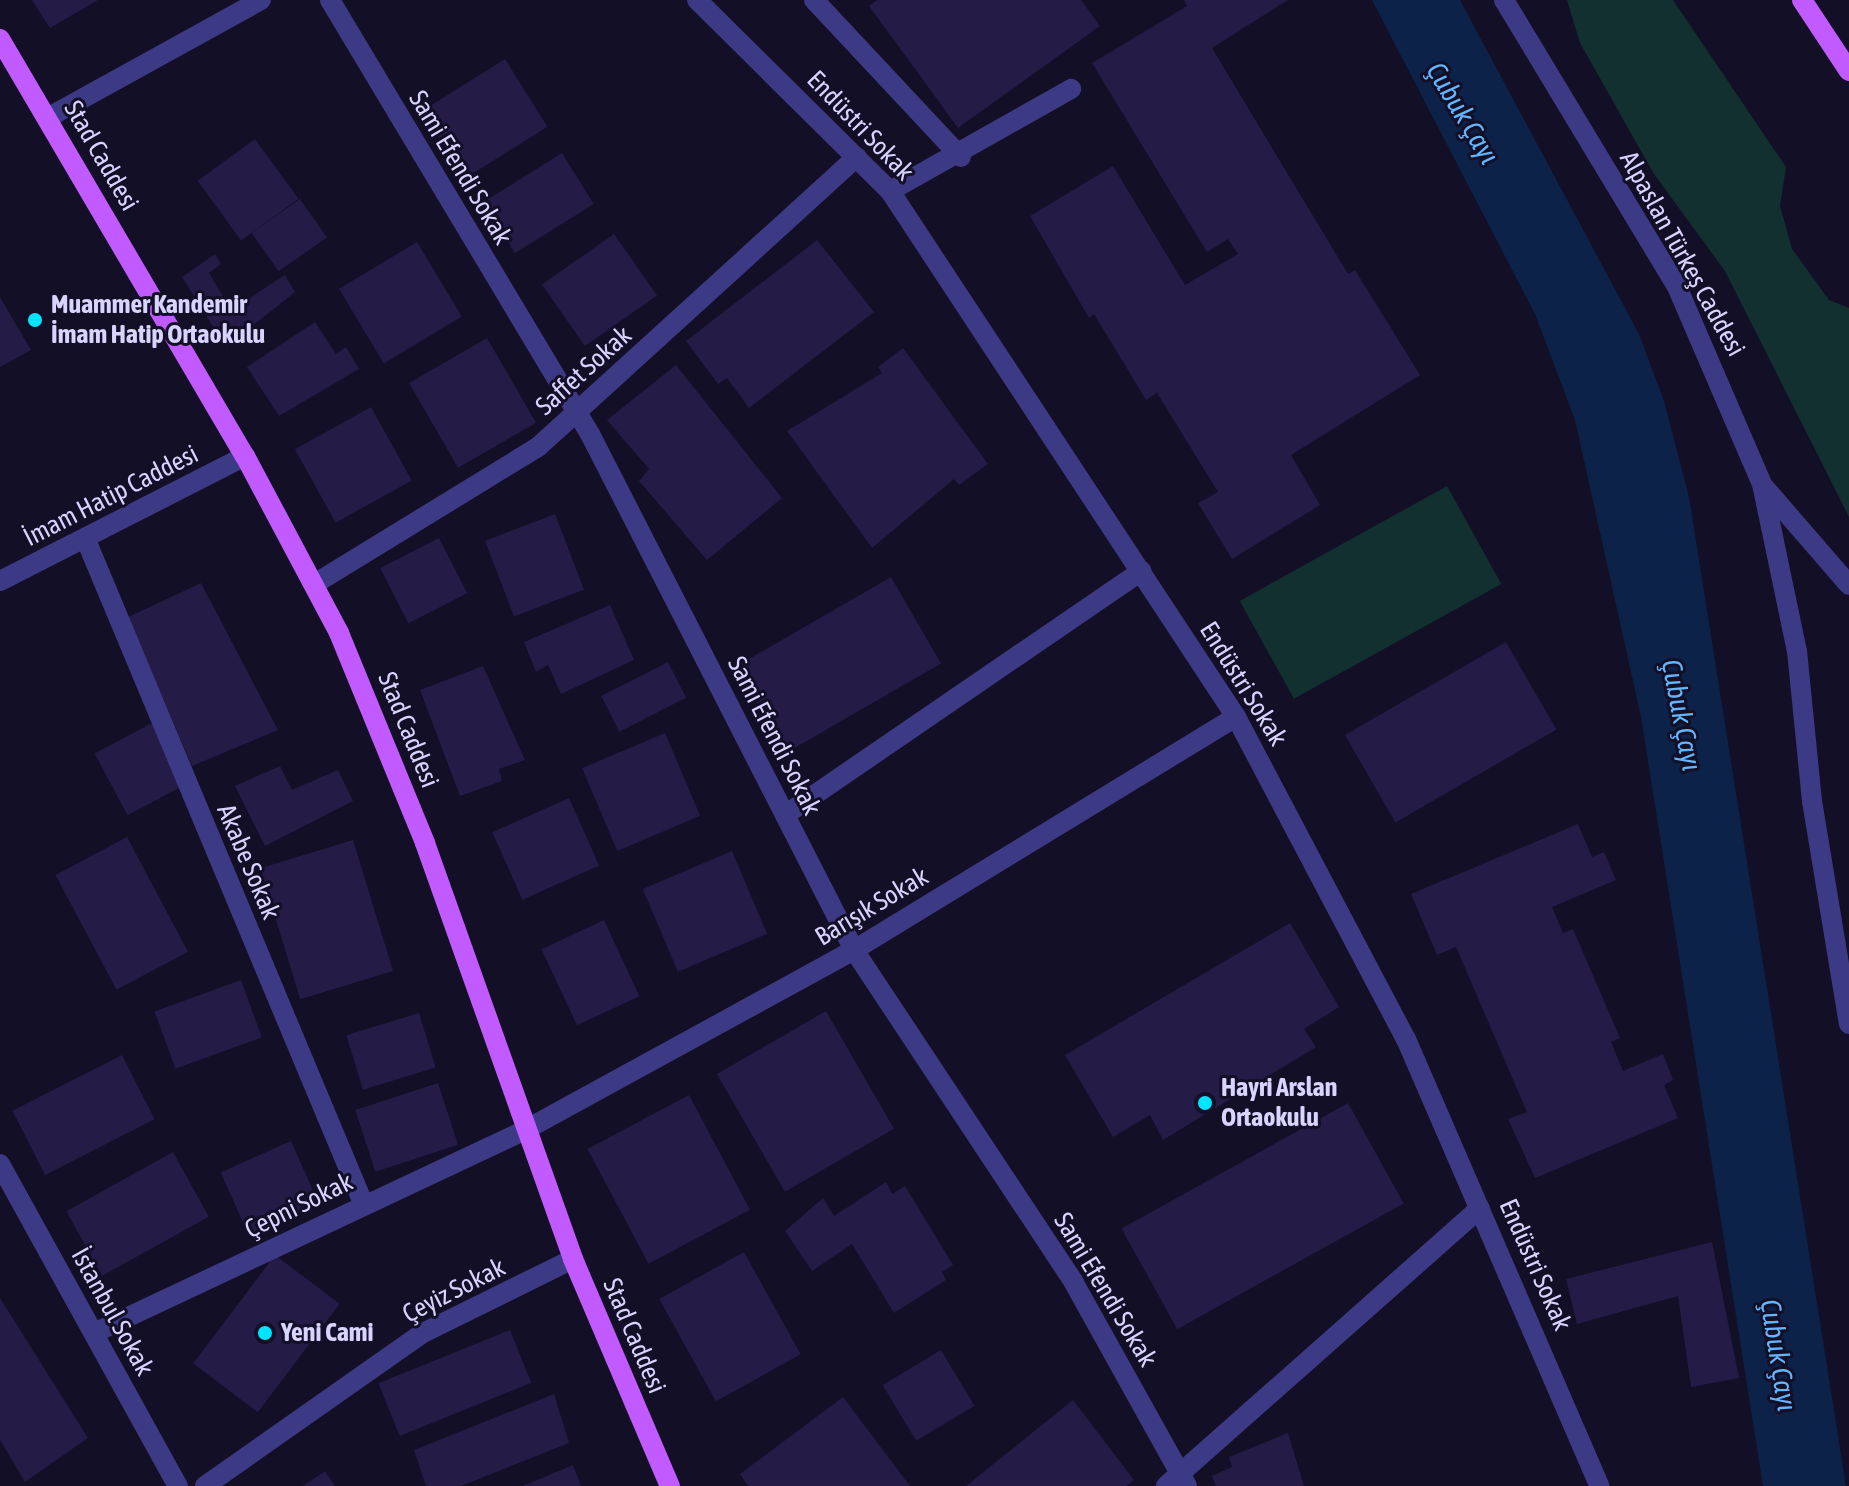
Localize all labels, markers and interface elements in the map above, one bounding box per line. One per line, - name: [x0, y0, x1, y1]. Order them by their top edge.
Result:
- water label: Çubuk Çayı: [1420, 56, 1506, 170]
- street label: Endüstri Sokak: [800, 65, 920, 187]
- street label: Sami Efendi Sokak: [402, 85, 518, 251]
- street label: Stad Caddesi: [57, 95, 145, 217]
- street label: Alpaslan Türkeş Caddesi: [1613, 146, 1751, 362]
- place label: Muammer Kandemir İmam Hatip Ortaokulu: [51, 289, 265, 350]
- marker: Muammer Kandemir İmam Hatip Ortaokulu: [26, 311, 44, 329]
- street label: Saffet Sokak: [530, 320, 638, 422]
- street label: İmam Hatip Caddesi: [19, 439, 203, 553]
- street label: Endüstri Sokak: [1193, 616, 1293, 752]
- street label: Sami Efendi Sokak: [721, 651, 827, 821]
- water label: Çubuk Çayı: [1655, 656, 1709, 774]
- street label: Stad Caddesi: [371, 668, 445, 792]
- street label: Akabe Sokak: [210, 800, 286, 924]
- street label: Barışık Sokak: [810, 861, 934, 953]
- place label: Hayri Arslan Ortaokulu: [1221, 1072, 1337, 1134]
- marker: Hayri Arslan Ortaokulu: [1196, 1094, 1214, 1112]
- street label: Çepni Sokak: [240, 1167, 358, 1245]
- street label: Endüstri Sokak: [1492, 1194, 1578, 1336]
- street label: Sami Efendi Sokak: [1047, 1207, 1163, 1373]
- street label: İstanbul Sokak: [64, 1243, 160, 1381]
- street label: Çeyiz Sokak: [397, 1252, 511, 1330]
- street label: Stad Caddesi: [596, 1274, 672, 1398]
- water label: Çubuk Çayı: [1754, 1297, 1804, 1413]
- place label: Yeni Cami: [281, 1317, 373, 1349]
- marker: Yeni Cami: [256, 1324, 274, 1342]

